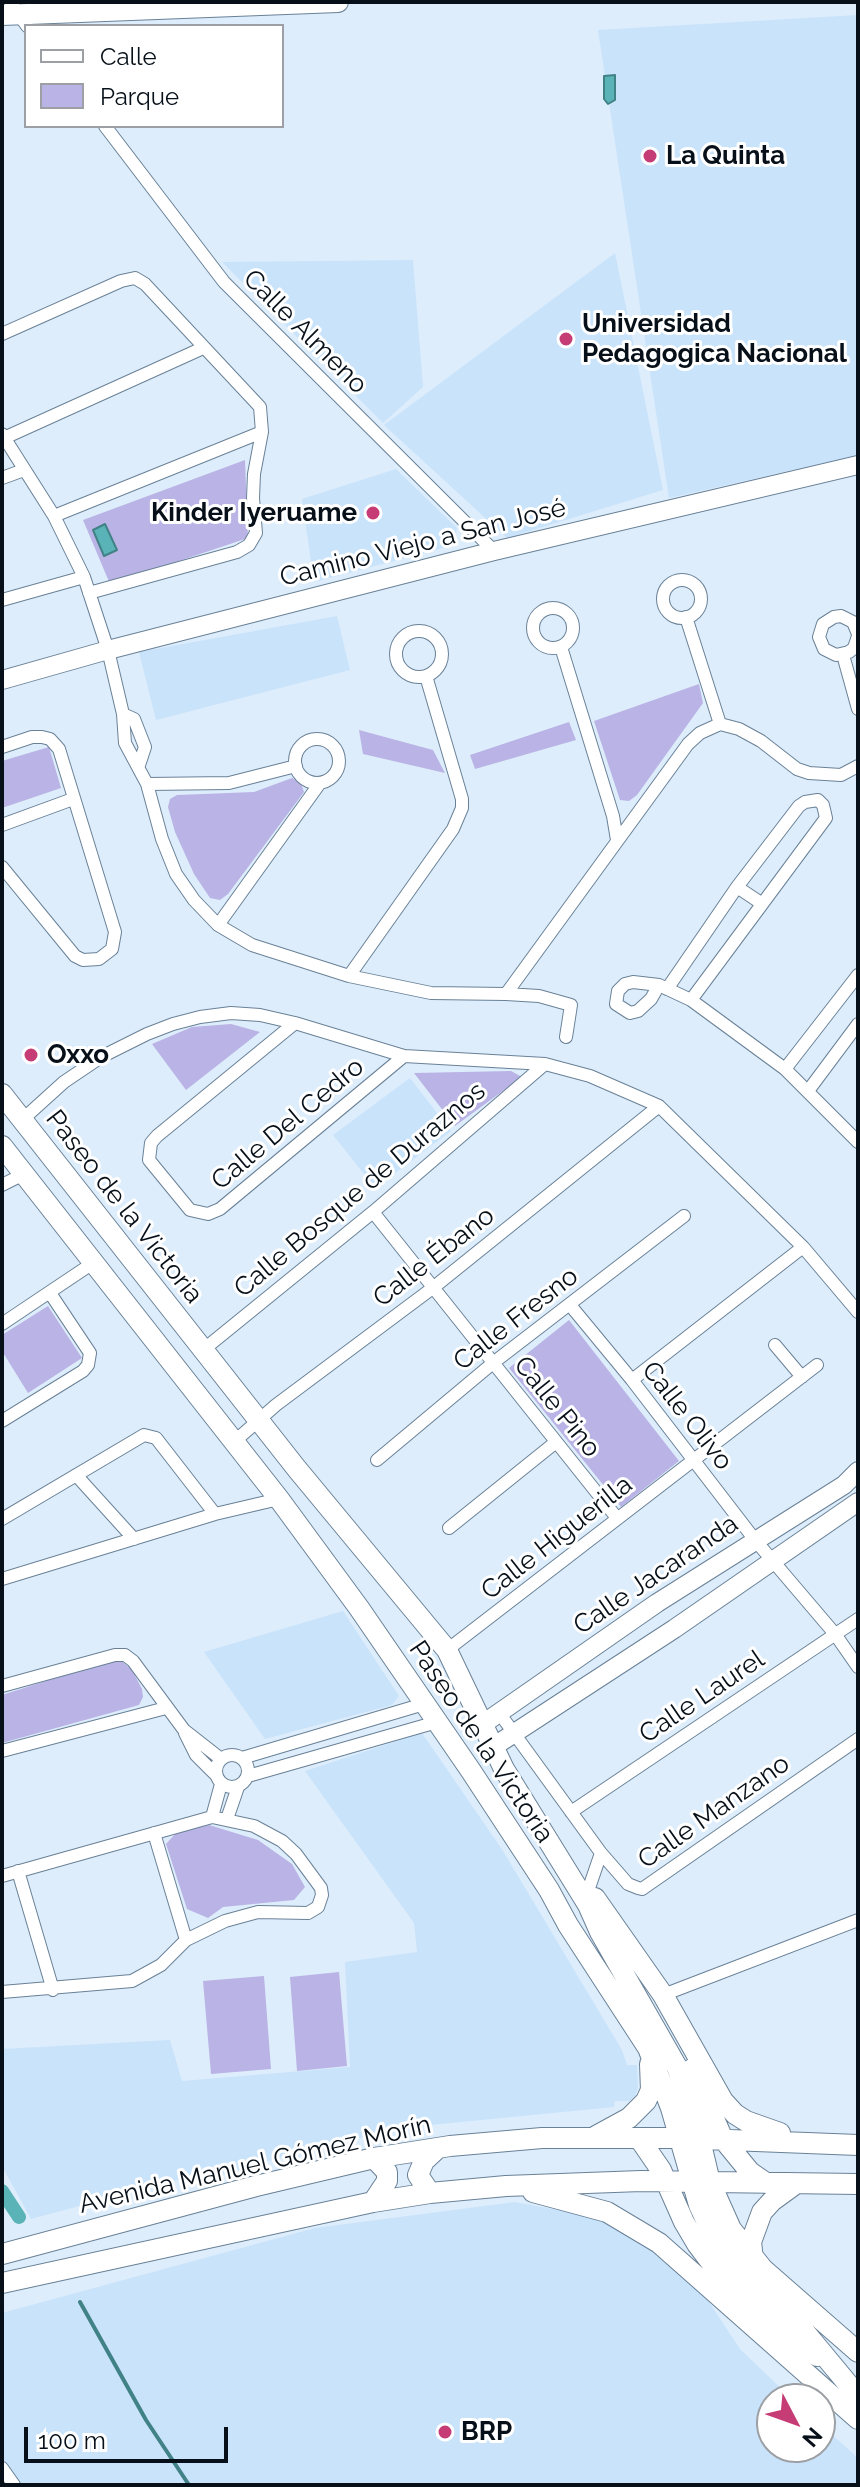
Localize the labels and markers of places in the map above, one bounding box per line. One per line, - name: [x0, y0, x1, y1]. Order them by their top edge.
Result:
- place label: La Quinta: [666, 140, 785, 172]
- marker: La Quinta: [641, 147, 659, 165]
- place label: Universidad Pedagogica Nacional: [582, 308, 847, 370]
- marker: Universidad Pedagogica Nacional: [557, 330, 575, 348]
- place label: Kinder Iyeruame: [151, 497, 357, 529]
- marker: Kinder Iyeruame: [364, 504, 382, 522]
- place label: Oxxo: [47, 1039, 109, 1071]
- marker: Oxxo: [22, 1046, 40, 1064]
- place label: BRP: [461, 2416, 512, 2448]
- marker: BRP: [436, 2423, 454, 2441]

